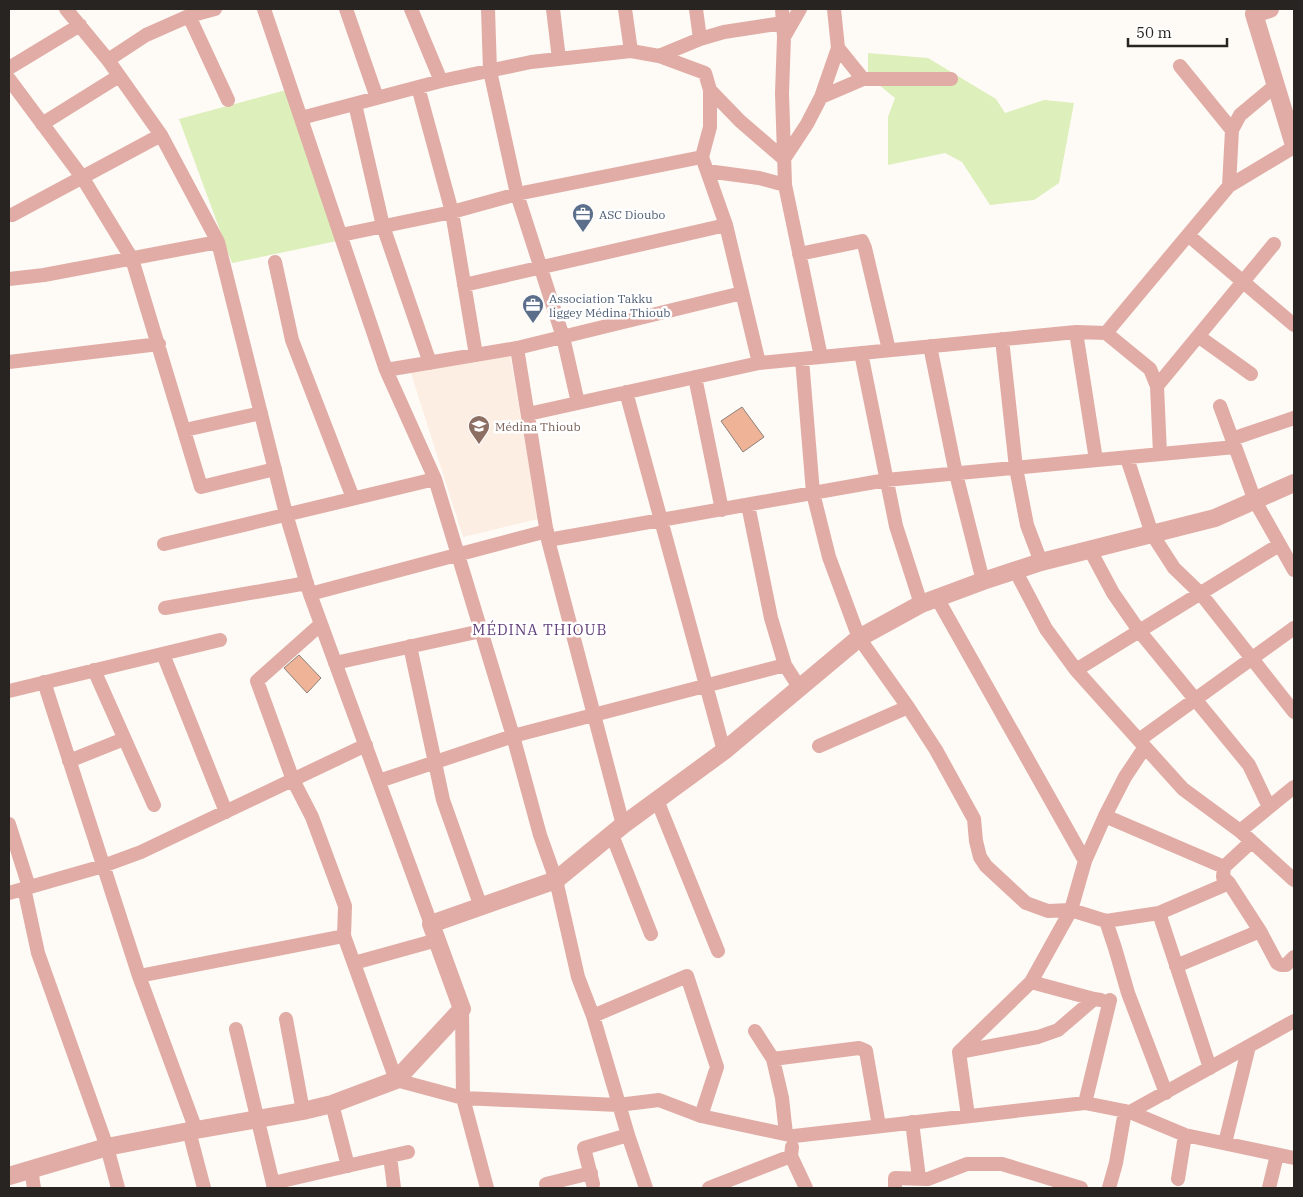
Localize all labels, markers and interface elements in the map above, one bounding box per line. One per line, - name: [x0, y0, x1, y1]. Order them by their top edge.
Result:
- scale bar: [1128, 15, 1227, 47]
- text: 50 m: [1136, 23, 1172, 42]
- office icon: ASC Dioubo: [571, 202, 595, 233]
- place label: ASC Dioubo: [599, 207, 666, 222]
- place label: Association Takku liggey Médina Thioub: [549, 291, 671, 320]
- office icon: Association Takku liggey Médina Thioub: [521, 293, 545, 324]
- school or university icon: Médina Thioub: [467, 414, 491, 445]
- place label: Médina Thioub: [495, 419, 581, 434]
- district label: MÉDINA THIOUB: [472, 620, 608, 639]

